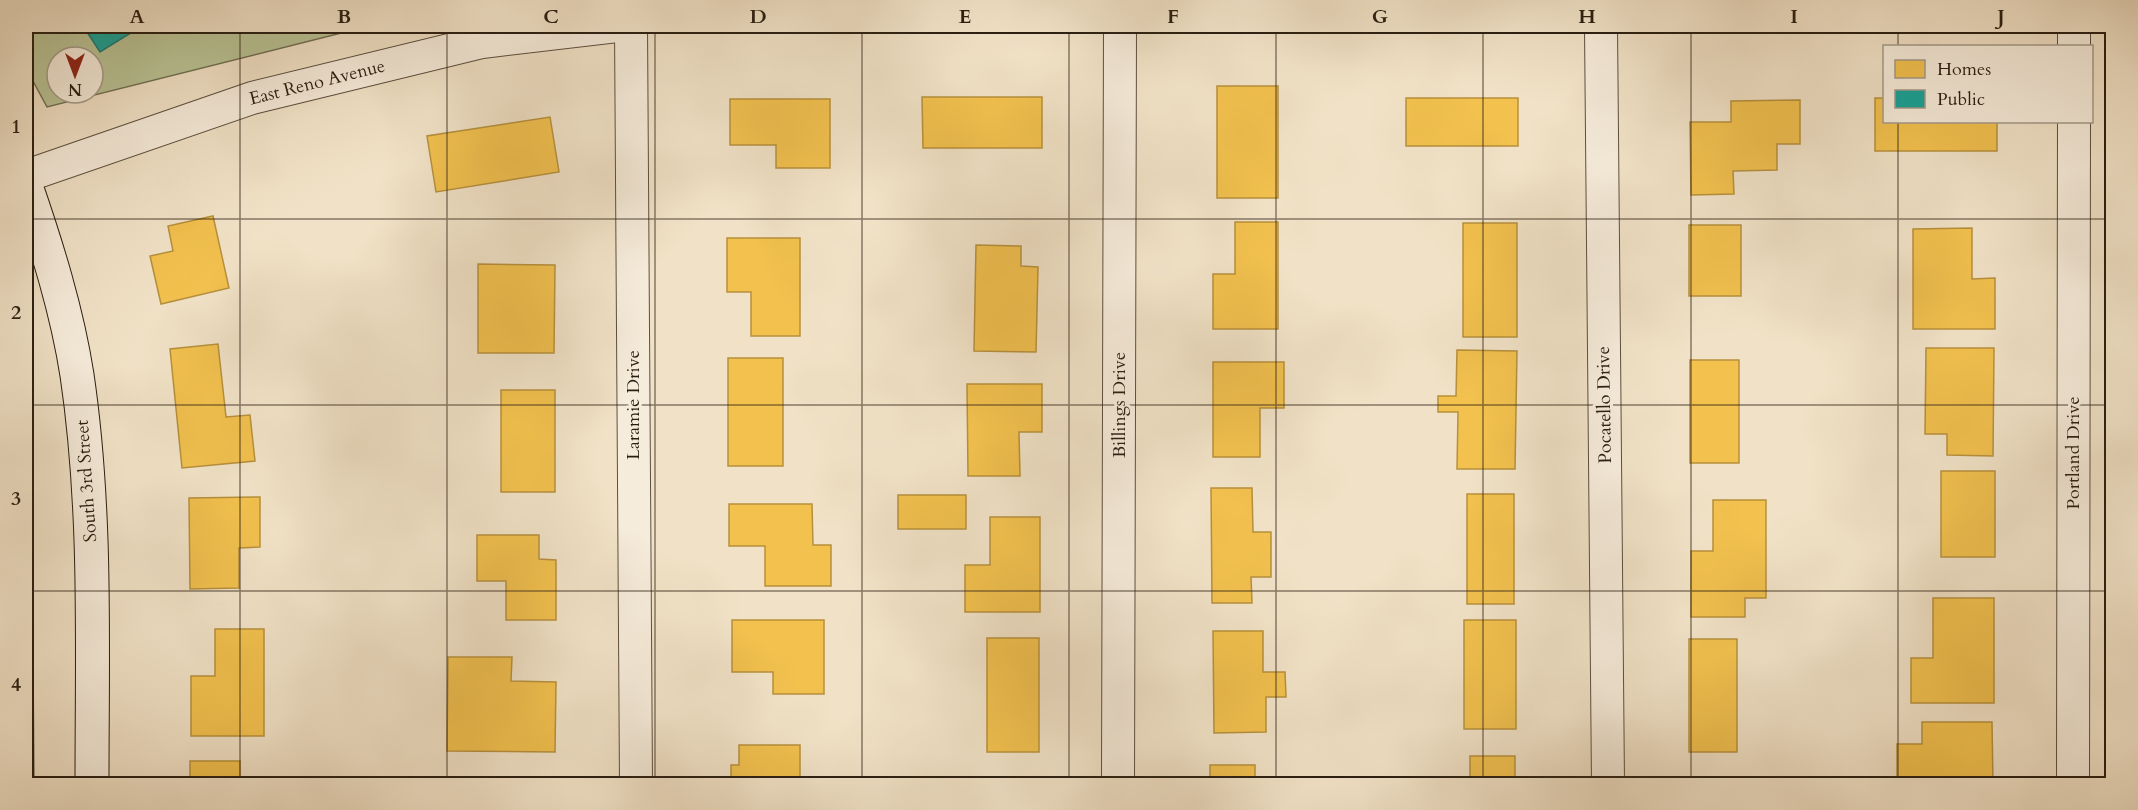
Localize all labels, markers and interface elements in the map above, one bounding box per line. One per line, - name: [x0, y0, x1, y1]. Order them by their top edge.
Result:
- text: A: [129, 3, 145, 30]
- text: B: [337, 3, 351, 30]
- text: C: [543, 3, 559, 30]
- text: D: [749, 3, 767, 30]
- text: E: [959, 3, 971, 30]
- text: F: [1167, 3, 1179, 30]
- text: G: [1372, 3, 1388, 30]
- text: H: [1578, 3, 1596, 30]
- text: I: [1790, 3, 1798, 30]
- text: J: [1994, 3, 2005, 30]
- north arrow: [45, 45, 105, 105]
- legend: [1883, 45, 2093, 123]
- street label: East Reno Avenue: [247, 54, 388, 111]
- text: Homes: [1937, 57, 1991, 82]
- text: N: [68, 78, 82, 100]
- text: Public: [1937, 87, 1985, 112]
- text: 1: [11, 113, 21, 140]
- text: 2: [11, 299, 21, 326]
- street label: Pocatello Drive: [1591, 346, 1618, 464]
- street label: Laramie Drive: [621, 350, 646, 460]
- street label: Billings Drive: [1107, 352, 1132, 458]
- street label: Portland Drive: [2061, 396, 2086, 510]
- street label: South 3rd Street: [70, 419, 103, 543]
- text: 3: [11, 485, 21, 512]
- text: 4: [11, 671, 21, 698]

